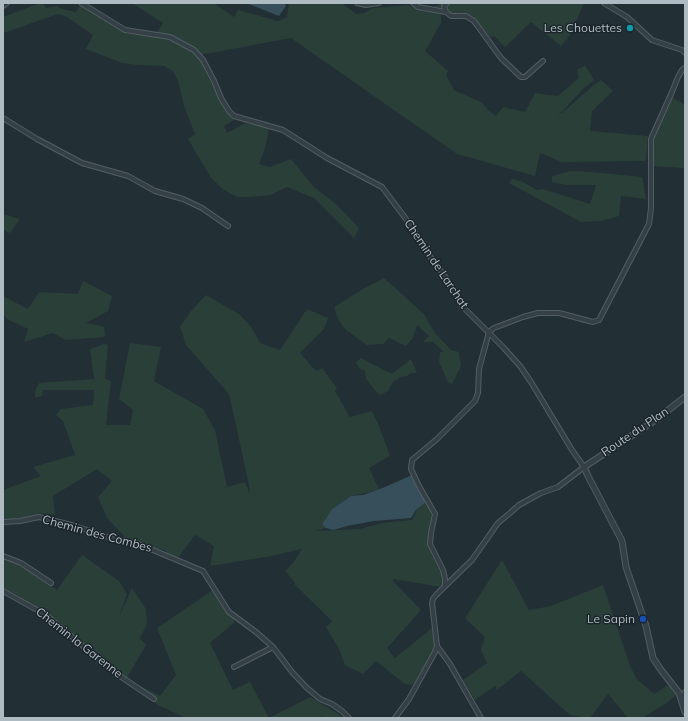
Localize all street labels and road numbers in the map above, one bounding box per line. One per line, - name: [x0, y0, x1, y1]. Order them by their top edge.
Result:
- street label: Chemin de Larchat: [401, 217, 471, 311]
- street label: Route du Plan: [599, 404, 671, 460]
- street label: Chemin des Combes: [41, 512, 153, 556]
- street label: Chemin la Garenne: [33, 605, 125, 681]

